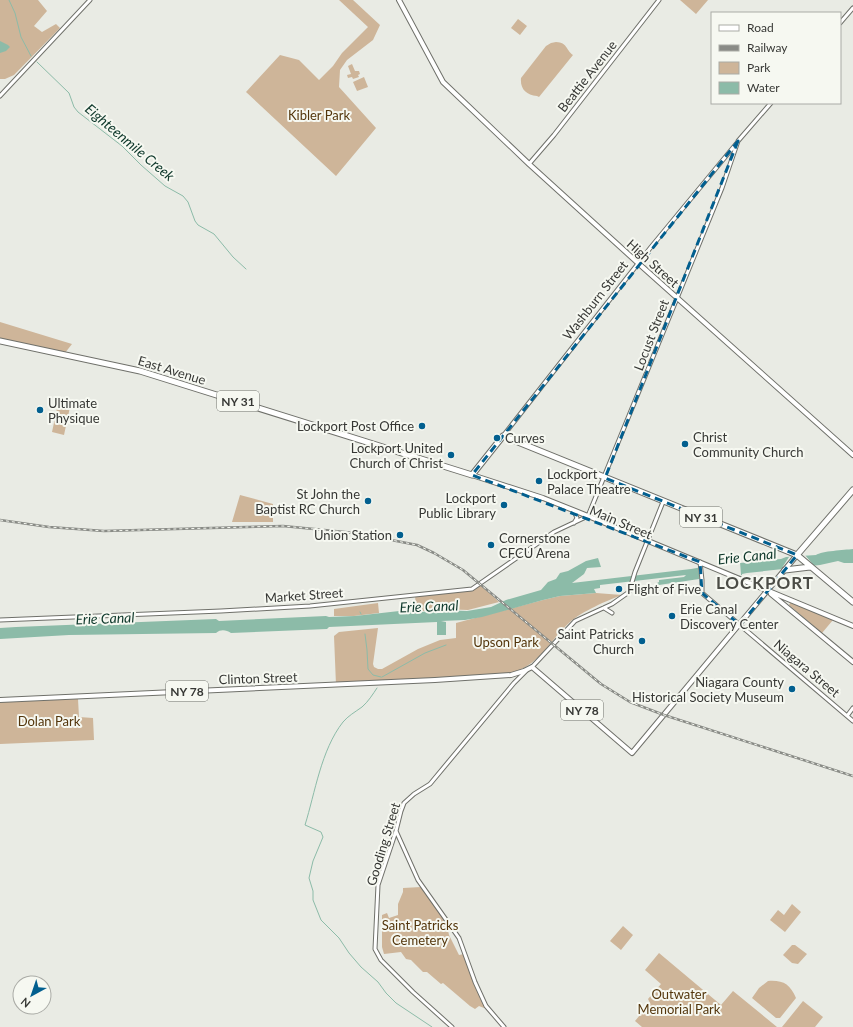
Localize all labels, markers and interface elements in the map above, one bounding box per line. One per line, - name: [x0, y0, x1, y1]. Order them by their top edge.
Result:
- legend: [711, 12, 841, 104]
- text: Road: [747, 20, 774, 35]
- street label: Beattie Avenue: [554, 37, 620, 115]
- text: Railway: [747, 40, 788, 55]
- text: Park: [747, 60, 771, 75]
- text: Water: [747, 80, 780, 95]
- water label: Eighteenmile Creek: [82, 100, 178, 184]
- park label: Kibler Park: [288, 107, 350, 123]
- street label: High Street: [624, 235, 683, 291]
- street label: Washburn Street: [559, 257, 631, 343]
- street label: Locust Street: [630, 297, 672, 373]
- street label: East Avenue: [136, 352, 208, 388]
- road number: NY 31: [217, 391, 259, 411]
- place label: Ultimate Physique: [48, 395, 100, 426]
- marker: Ultimate Physique: [35, 405, 45, 415]
- place label: Lockport Post Office: [297, 418, 414, 434]
- marker: Lockport Post Office: [417, 421, 427, 431]
- place label: Christ Community Church: [693, 429, 803, 460]
- place label: Curves: [505, 430, 545, 446]
- marker: Curves: [492, 433, 502, 443]
- marker: Christ Community Church: [680, 439, 690, 449]
- place label: Lockport United Church of Christ: [350, 440, 443, 471]
- marker: Lockport United Church of Christ: [446, 450, 456, 460]
- place label: Lockport Palace Theatre: [547, 466, 631, 497]
- marker: Lockport Palace Theatre: [534, 476, 544, 486]
- place label: St John the Baptist RC Church: [255, 486, 360, 517]
- place label: Lockport Public Library: [418, 490, 496, 521]
- marker: St John the Baptist RC Church: [363, 496, 373, 506]
- marker: Lockport Public Library: [499, 500, 509, 510]
- street label: Main Street: [587, 502, 655, 542]
- road number: NY 31: [680, 507, 722, 527]
- place label: Union Station: [314, 527, 392, 543]
- marker: Union Station: [395, 530, 405, 540]
- place label: Cornerstone CFCU Arena: [499, 530, 570, 561]
- marker: Cornerstone CFCU Arena: [486, 540, 496, 550]
- water label: Erie Canal: [717, 544, 777, 568]
- district label: LOCKPORT: [716, 572, 814, 593]
- place label: Flight of Five: [627, 581, 701, 597]
- street label: Market Street: [264, 584, 344, 606]
- marker: Flight of Five: [614, 584, 624, 594]
- water label: Erie Canal: [399, 596, 459, 616]
- place label: Erie Canal Discovery Center: [680, 601, 779, 632]
- water label: Erie Canal: [75, 608, 135, 628]
- marker: Erie Canal Discovery Center: [667, 611, 677, 621]
- place label: Saint Patricks Church: [557, 626, 634, 657]
- park label: Upson Park: [473, 634, 539, 650]
- marker: Saint Patricks Church: [637, 636, 647, 646]
- street label: Niagara Street: [771, 636, 844, 700]
- street label: Clinton Street: [218, 669, 298, 687]
- place label: Niagara County Historical Society Museum: [632, 674, 784, 705]
- road number: NY 78: [166, 681, 208, 701]
- marker: Niagara County Historical Society Museum: [787, 684, 797, 694]
- road number: NY 78: [561, 700, 603, 720]
- park label: Dolan Park: [18, 713, 81, 729]
- street label: Gooding Street: [363, 800, 403, 888]
- park label: Saint Patricks Cemetery: [382, 917, 459, 948]
- north arrow: [12, 975, 52, 1015]
- park label: Outwater Memorial Park: [638, 986, 721, 1017]
- text: N: [18, 995, 33, 1011]

